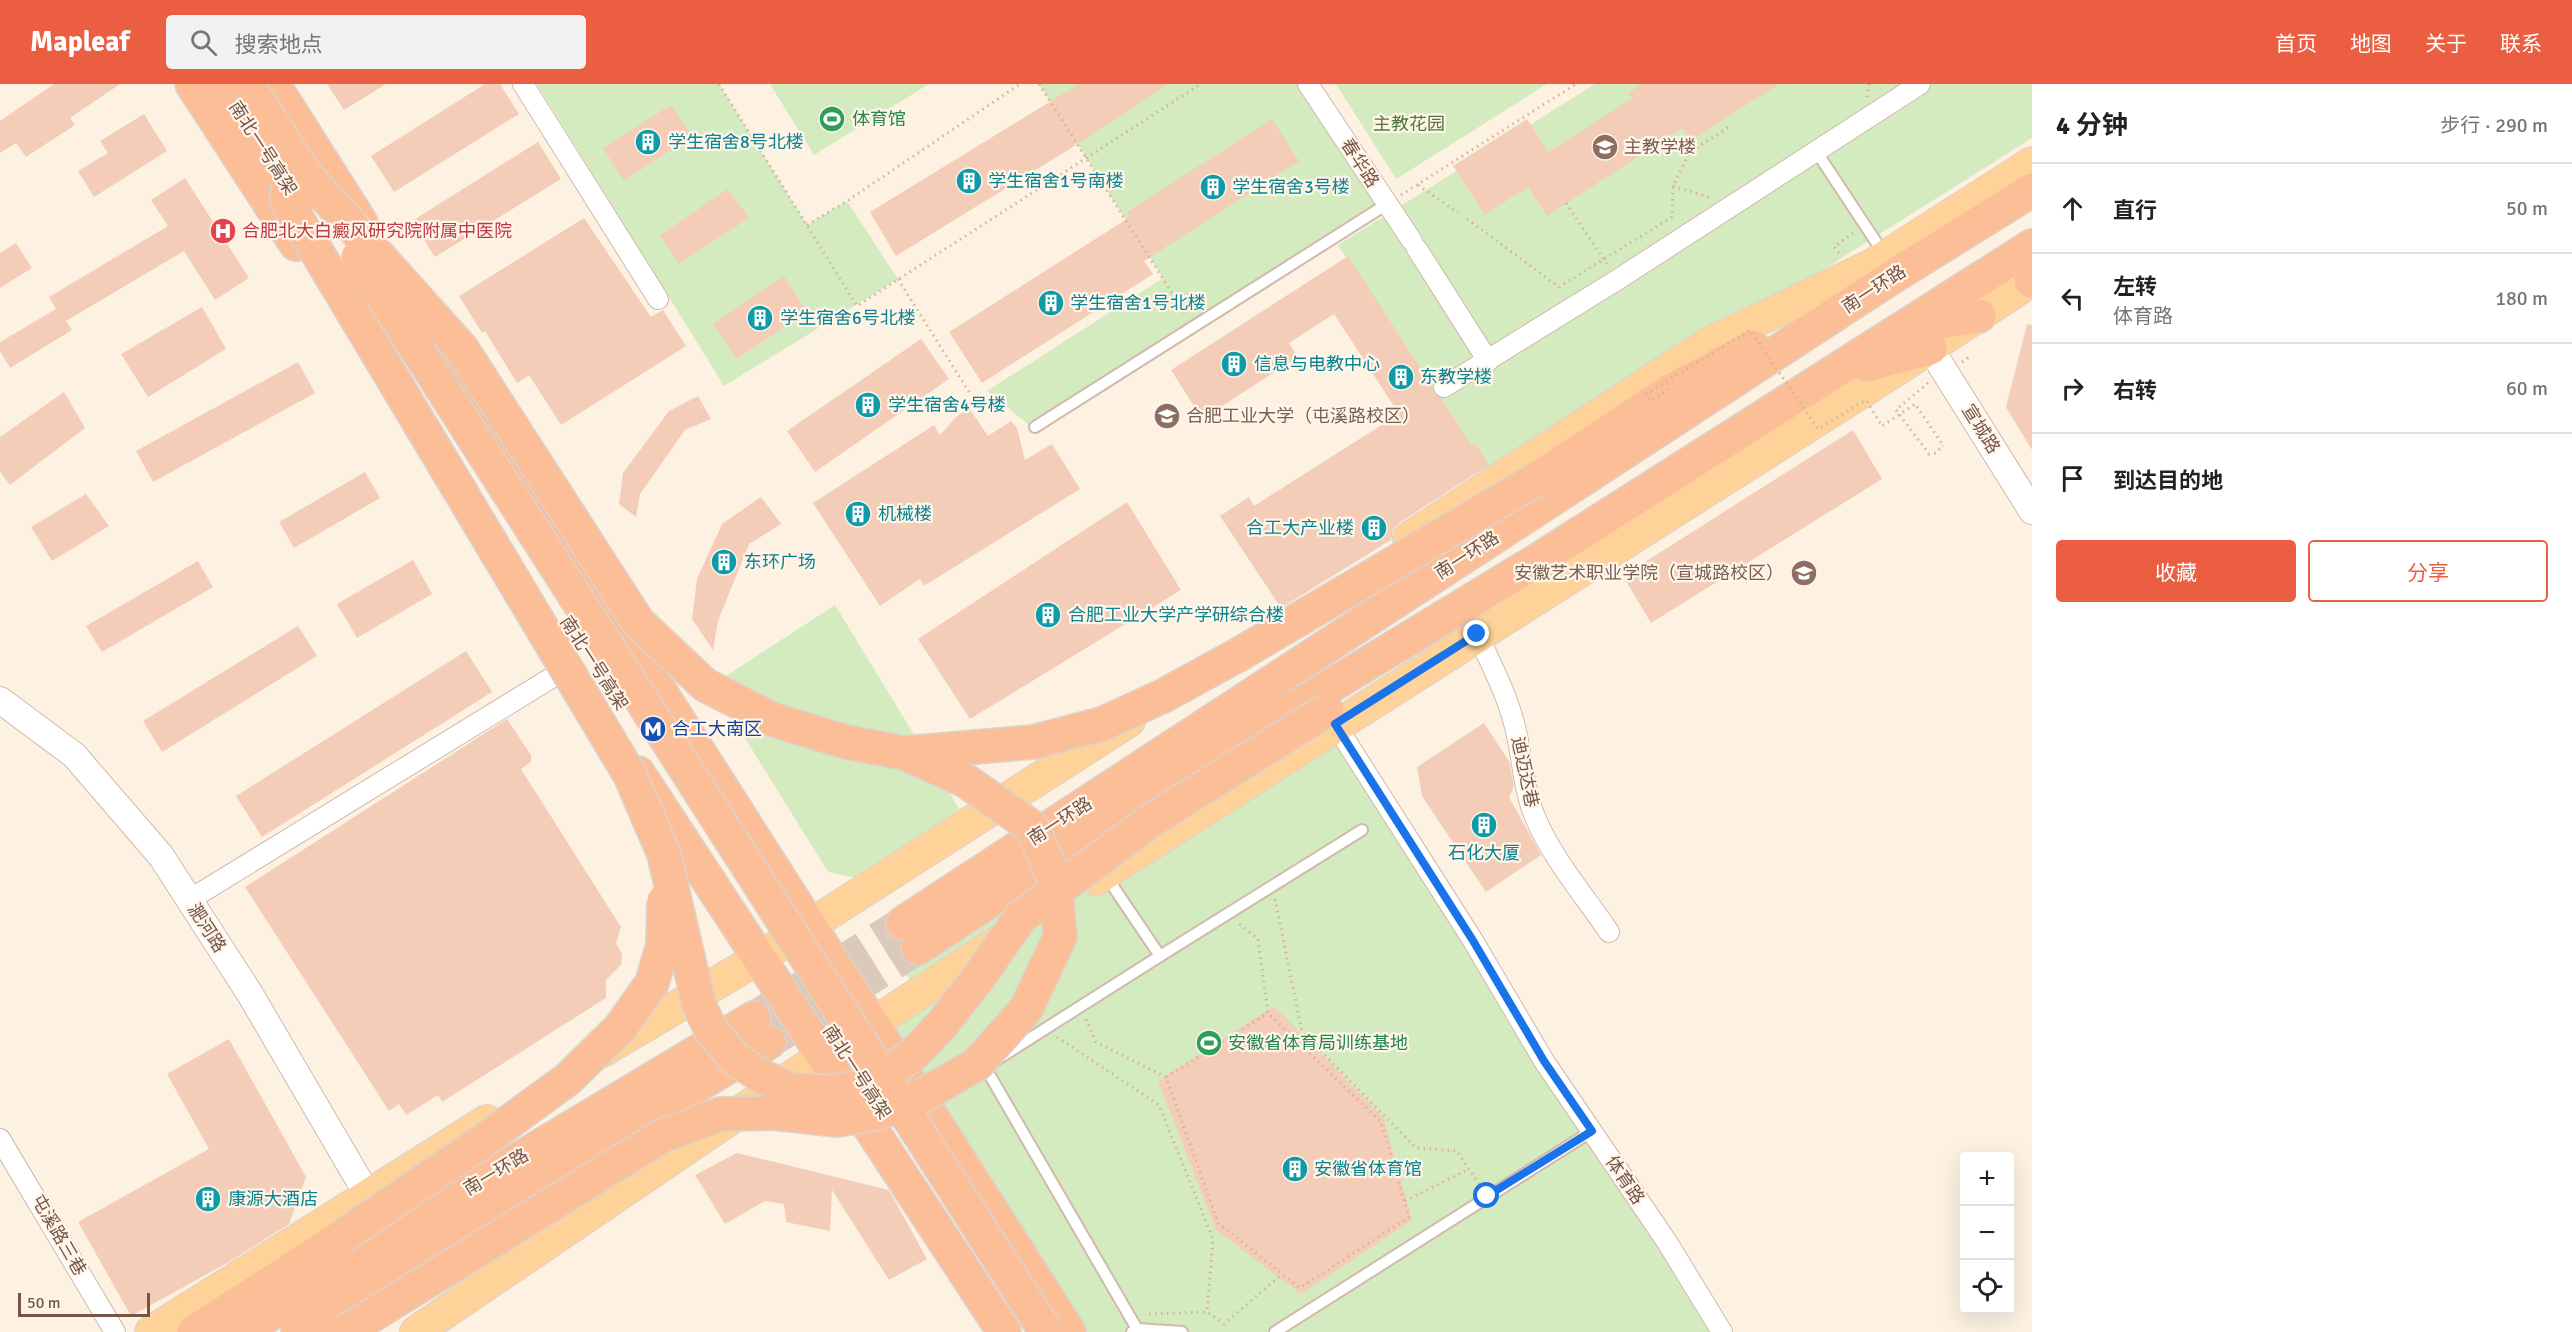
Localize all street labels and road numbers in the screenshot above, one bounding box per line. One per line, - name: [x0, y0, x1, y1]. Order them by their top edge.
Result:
- street label: 南北一号高架: [224, 97, 302, 199]
- street label: 春华路: [1336, 134, 1384, 192]
- street label: 南一环路: [1838, 260, 1910, 318]
- street label: 宣城路: [1957, 400, 2005, 458]
- street label: 南一环路: [1431, 526, 1503, 584]
- street label: 南北一号高架: [555, 612, 633, 714]
- street label: 迪迈达巷: [1507, 734, 1543, 810]
- street label: 南一环路: [1024, 792, 1096, 850]
- street label: 淝河路: [183, 899, 231, 957]
- street label: 南北一号高架: [818, 1021, 896, 1123]
- street label: 南一环路: [459, 1144, 533, 1200]
- street label: 体育路: [1601, 1151, 1649, 1209]
- street label: 屯溪路三巷: [27, 1191, 91, 1279]

